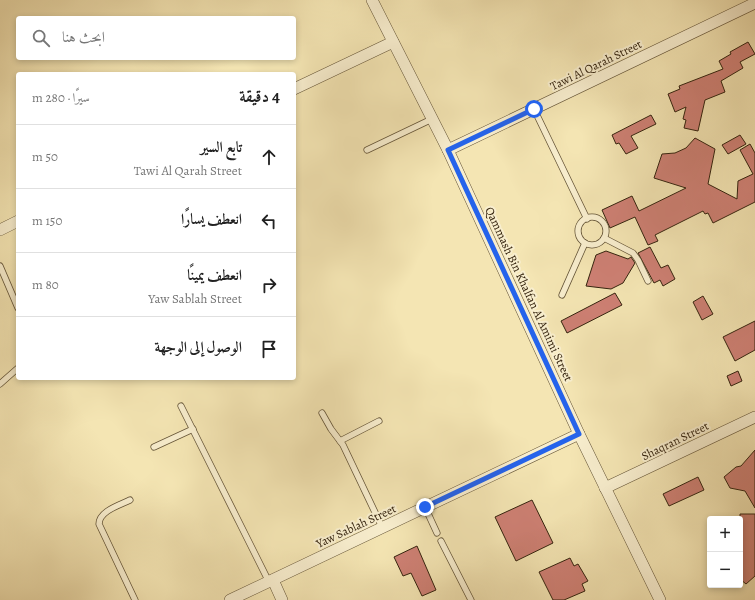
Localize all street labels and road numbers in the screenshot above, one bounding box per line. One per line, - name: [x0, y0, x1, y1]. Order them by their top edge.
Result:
- street label: Tawi Al Qarah Street: [548, 36, 644, 94]
- street label: Qammash Bin Khalfan Al Amimi Street: [481, 204, 577, 384]
- street label: Shaqran Street: [639, 418, 711, 464]
- street label: Yaw Sablah Street: [312, 500, 399, 552]

